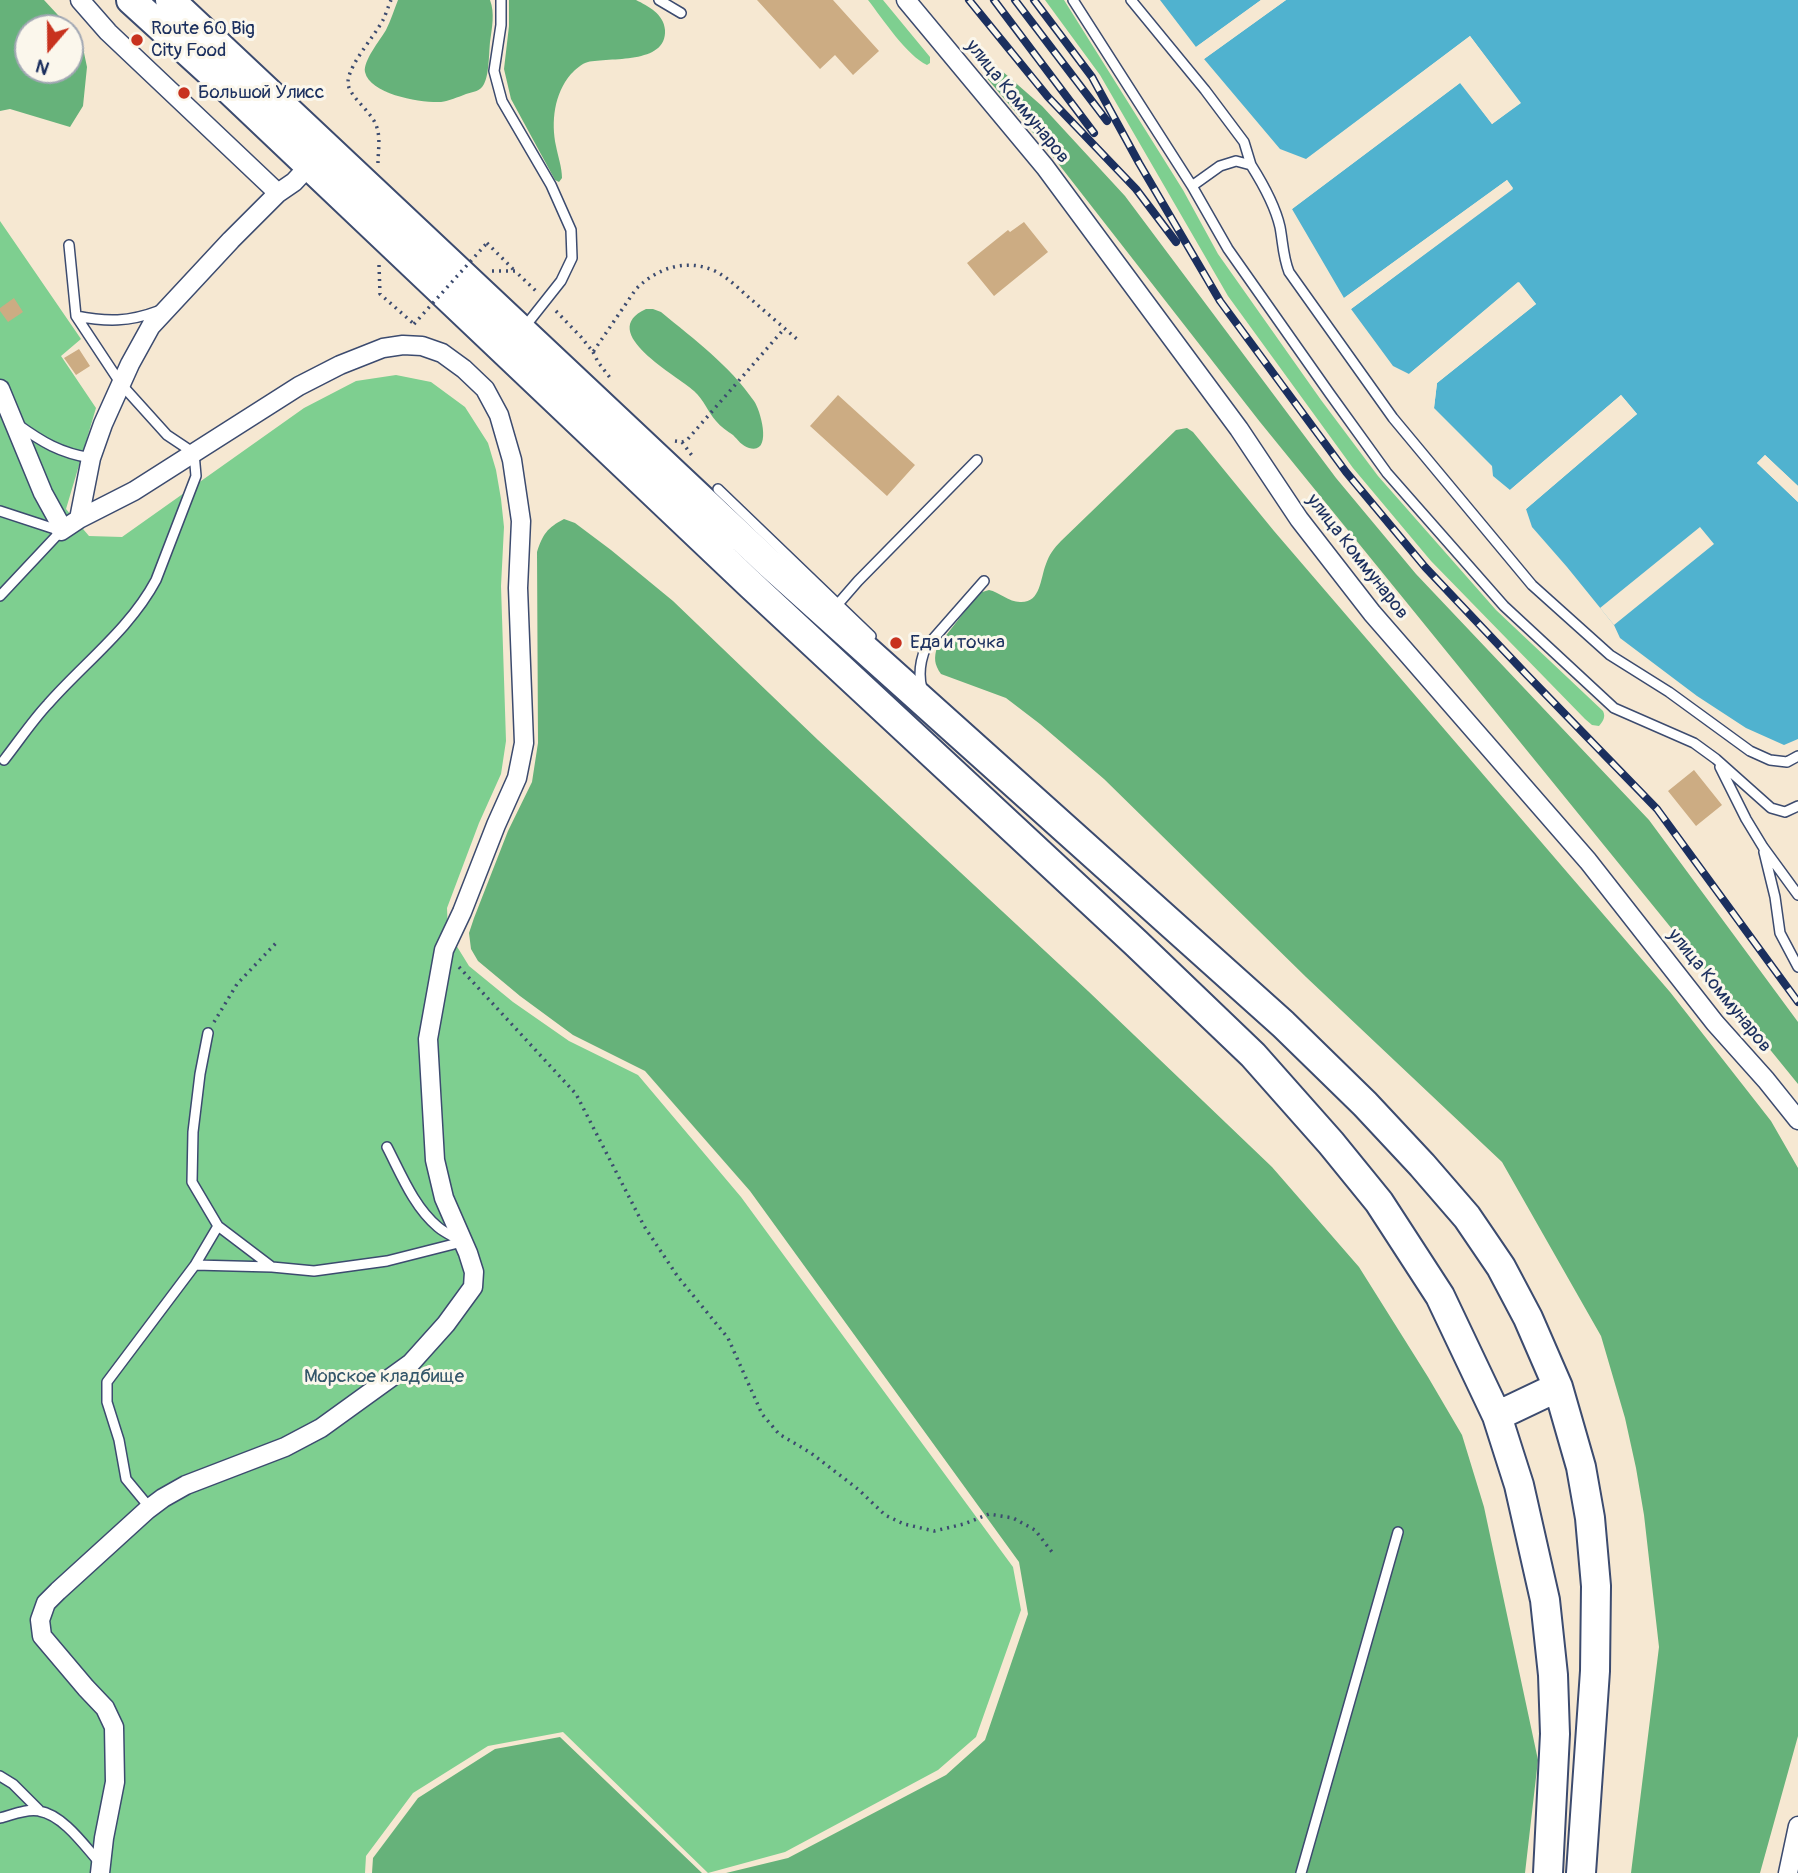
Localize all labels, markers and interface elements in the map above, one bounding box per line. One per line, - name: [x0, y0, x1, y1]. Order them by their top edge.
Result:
- north arrow: [14, 14, 84, 84]
- place label: Route 60 Big City Food: [151, 18, 255, 62]
- marker: Route 60 Big City Food: [129, 32, 145, 48]
- street label: улица Коммунаров: [960, 36, 1074, 168]
- text: N: [32, 53, 53, 80]
- place label: Большой Улисс: [198, 82, 324, 104]
- marker: Большой Улисс: [176, 85, 192, 101]
- street label: улица Коммунаров: [1301, 490, 1413, 624]
- place label: Еда и точка: [910, 632, 1005, 654]
- marker: Еда и точка: [888, 635, 904, 651]
- street label: улица Коммунаров: [1662, 925, 1776, 1057]
- park label: Морское кладбище: [304, 1366, 464, 1388]

